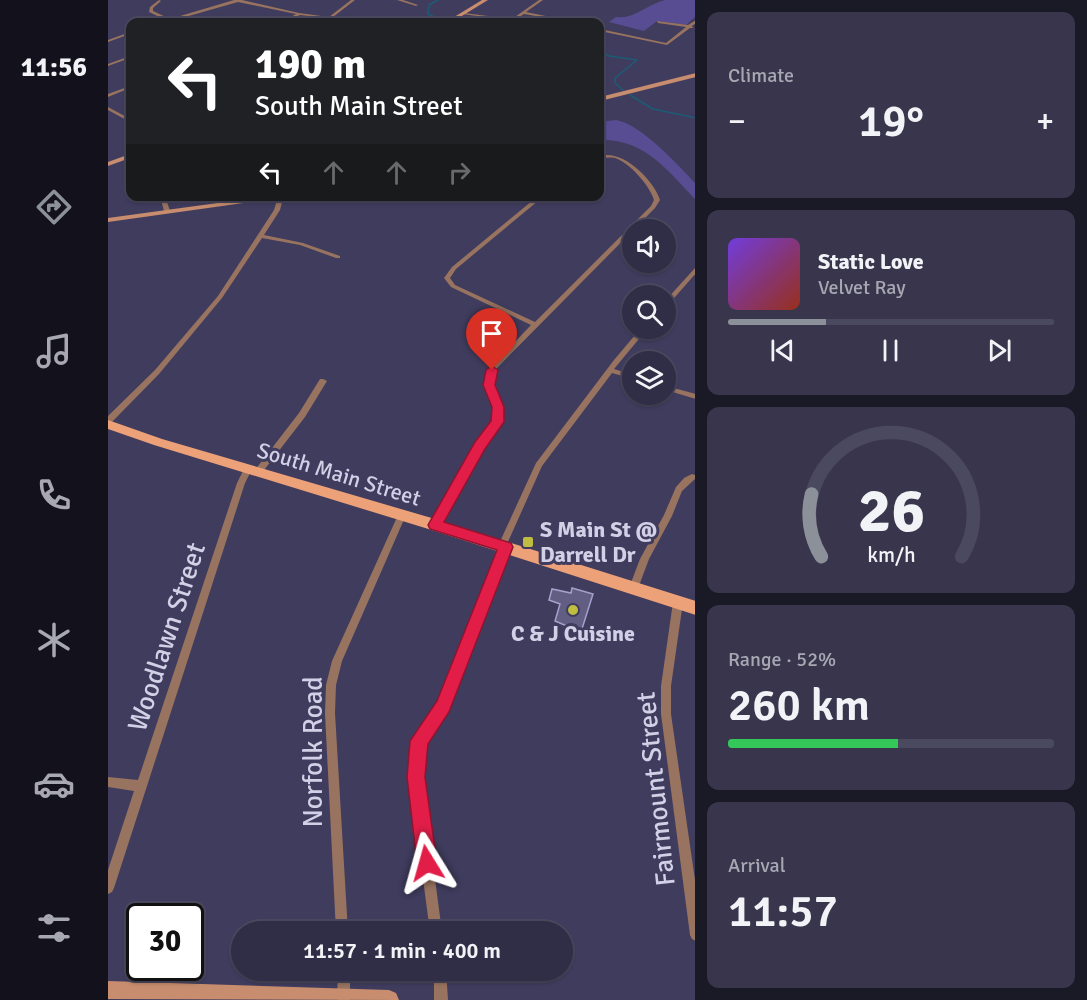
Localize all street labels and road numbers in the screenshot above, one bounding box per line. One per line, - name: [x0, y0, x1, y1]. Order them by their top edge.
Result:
- street label: South Main Street: [254, 436, 424, 512]
- street label: Woodlawn Street: [121, 539, 213, 735]
- street label: Norfolk Road: [297, 676, 330, 828]
- street label: Fairmount Street: [629, 690, 683, 888]

